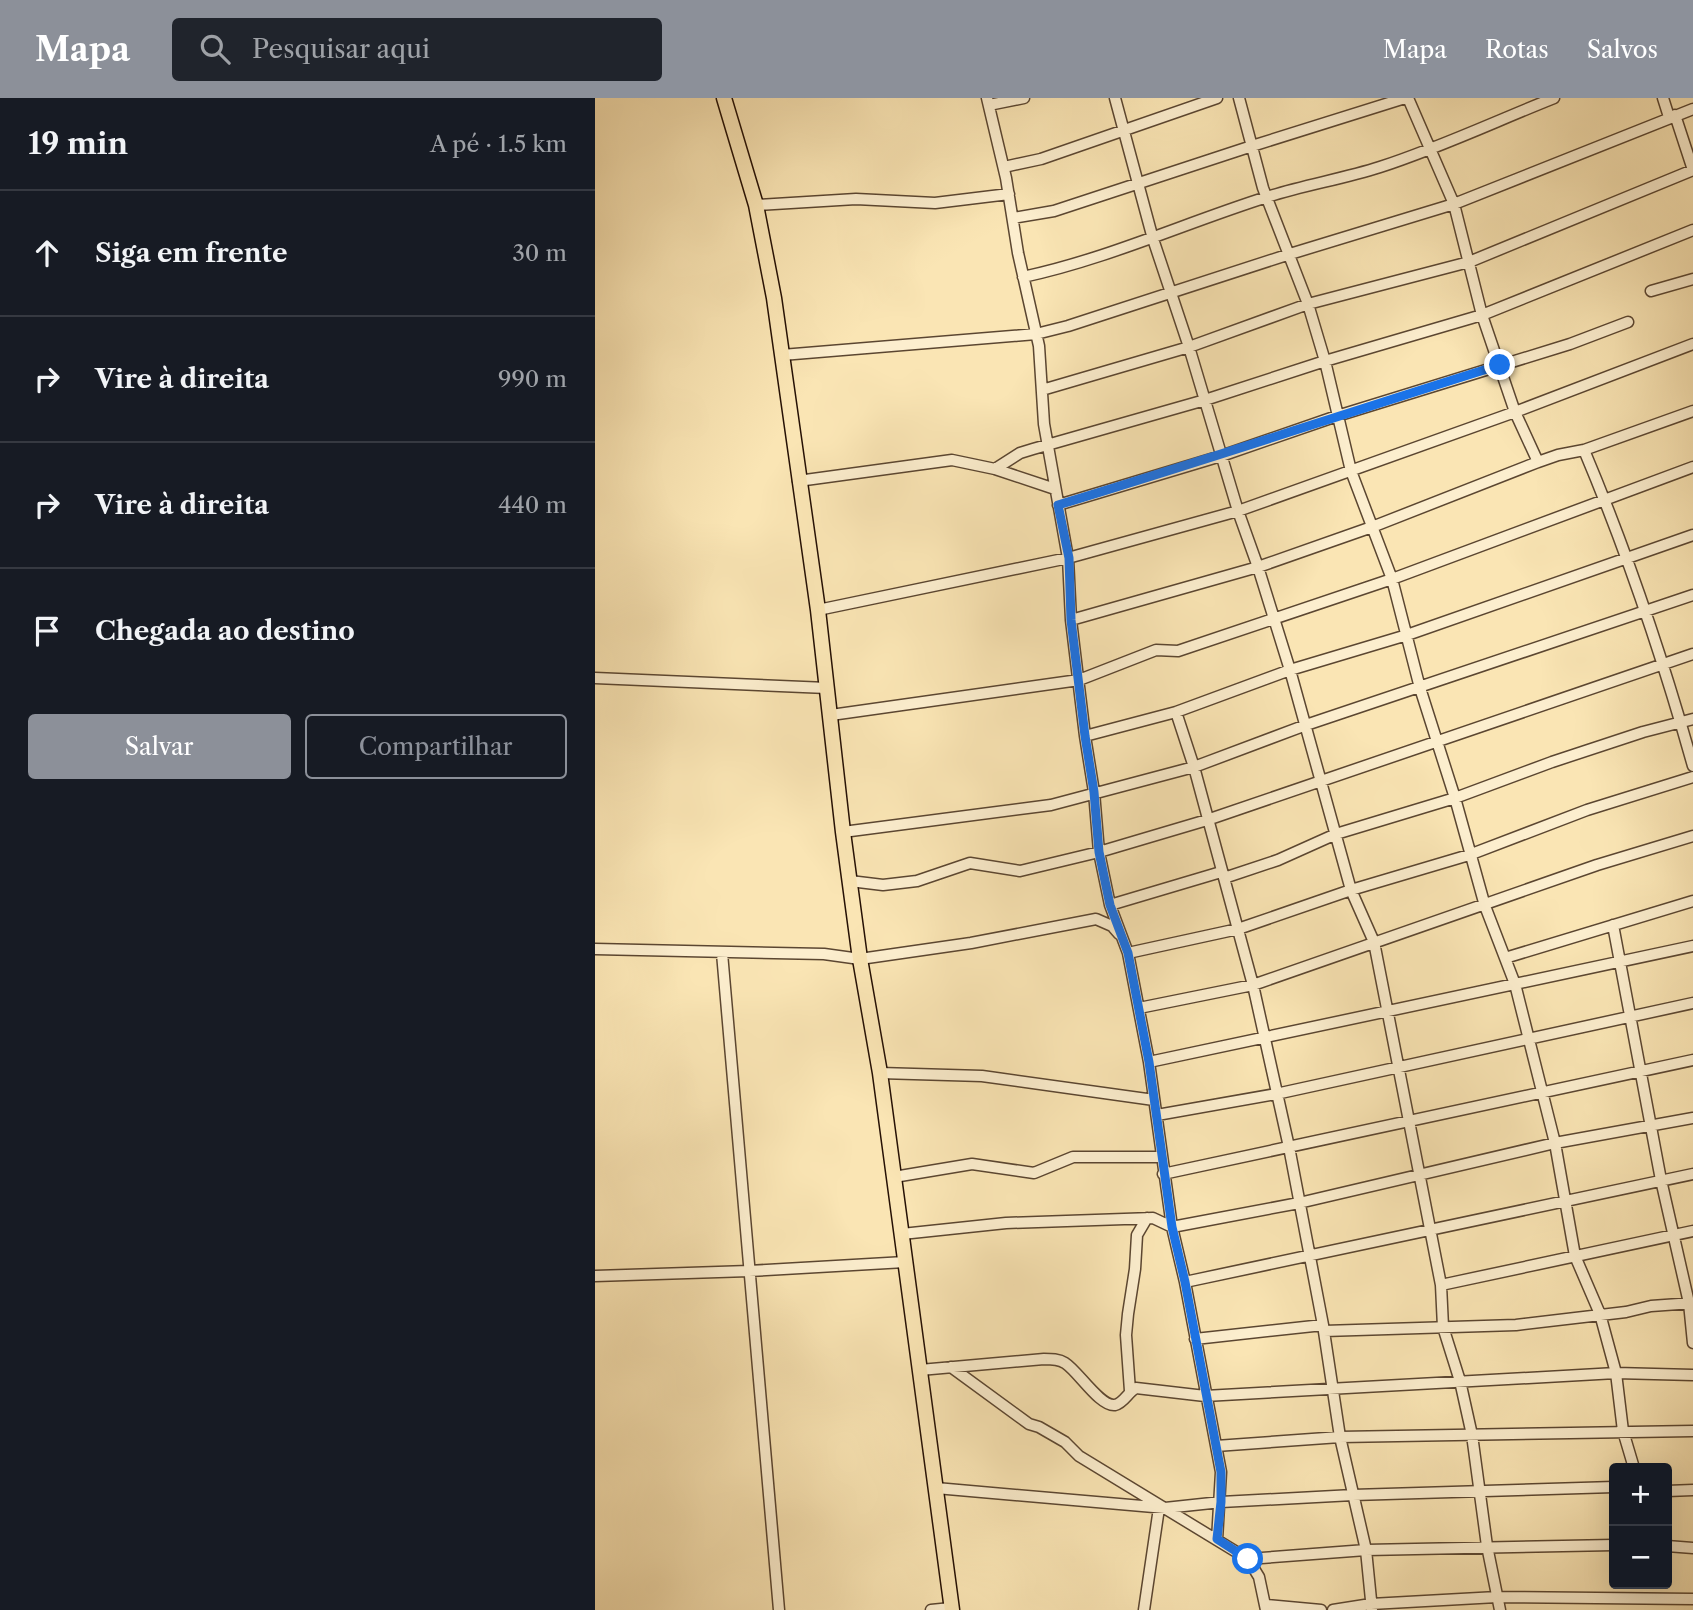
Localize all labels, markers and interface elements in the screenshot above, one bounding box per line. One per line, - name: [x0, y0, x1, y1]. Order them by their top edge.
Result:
- search box: [172, 18, 662, 81]
- text: Mapa: [35, 29, 130, 70]
- icon: search: [196, 30, 234, 68]
- text: Pesquisar aqui: [252, 33, 430, 65]
- text: Mapa: [1383, 35, 1447, 64]
- text: Rotas: [1485, 35, 1549, 64]
- text: Salvos: [1587, 35, 1658, 64]
- text: 19 min: [28, 125, 128, 162]
- text: A pé · 1.5 km: [430, 130, 567, 158]
- icon: ahead: [28, 234, 66, 272]
- text: Siga em frente: [95, 237, 288, 269]
- text: 30 m: [512, 239, 567, 267]
- route end: [1484, 349, 1515, 380]
- icon: right: [28, 360, 66, 398]
- text: Vire à direita: [95, 363, 269, 395]
- text: 990 m: [498, 365, 567, 393]
- icon: right: [28, 486, 66, 524]
- text: Vire à direita: [95, 489, 269, 521]
- text: 440 m: [498, 491, 567, 519]
- icon: arrive: [28, 612, 66, 650]
- text: Chegada ao destino: [95, 615, 355, 647]
- button: Salvar: [28, 714, 291, 779]
- button: Compartilhar: [305, 714, 567, 779]
- map controls: [1609, 1463, 1672, 1589]
- button: +: [1609, 1463, 1672, 1526]
- button: −: [1609, 1526, 1672, 1589]
- route start: [1232, 1543, 1263, 1574]

